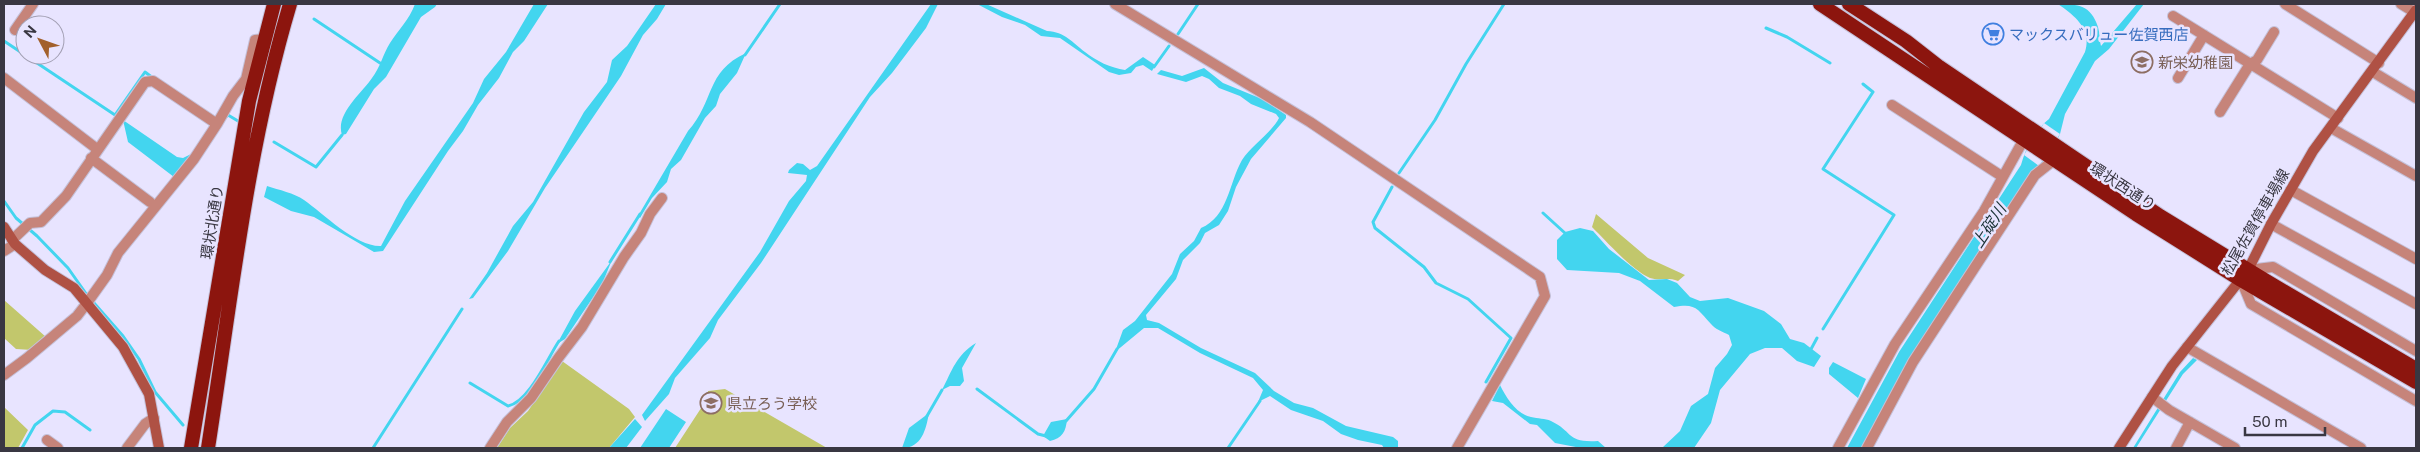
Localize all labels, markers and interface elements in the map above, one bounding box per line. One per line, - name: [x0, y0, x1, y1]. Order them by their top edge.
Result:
- north arrow: [15, 15, 65, 65]
- text: N: [21, 22, 40, 41]
- supermarket icon: マックスバリュー佐賀西店: [1981, 22, 2005, 46]
- place label: マックスバリュー佐賀西店: [2009, 26, 2189, 43]
- school or university icon: 新栄幼稚園: [2130, 50, 2154, 74]
- place label: 新栄幼稚園: [2158, 54, 2233, 71]
- street label: 環状西通り: [2087, 158, 2159, 214]
- street label: 松尾佐賀停車場線: [2218, 166, 2292, 278]
- street label: 環状北通り: [198, 184, 226, 260]
- water label: 上碇川: [1968, 199, 2011, 251]
- school or university icon: 県立ろう学校: [699, 391, 723, 415]
- place label: 県立ろう学校: [727, 395, 817, 412]
- scale bar: [2245, 404, 2325, 436]
- text: 50 m: [2252, 413, 2287, 430]

